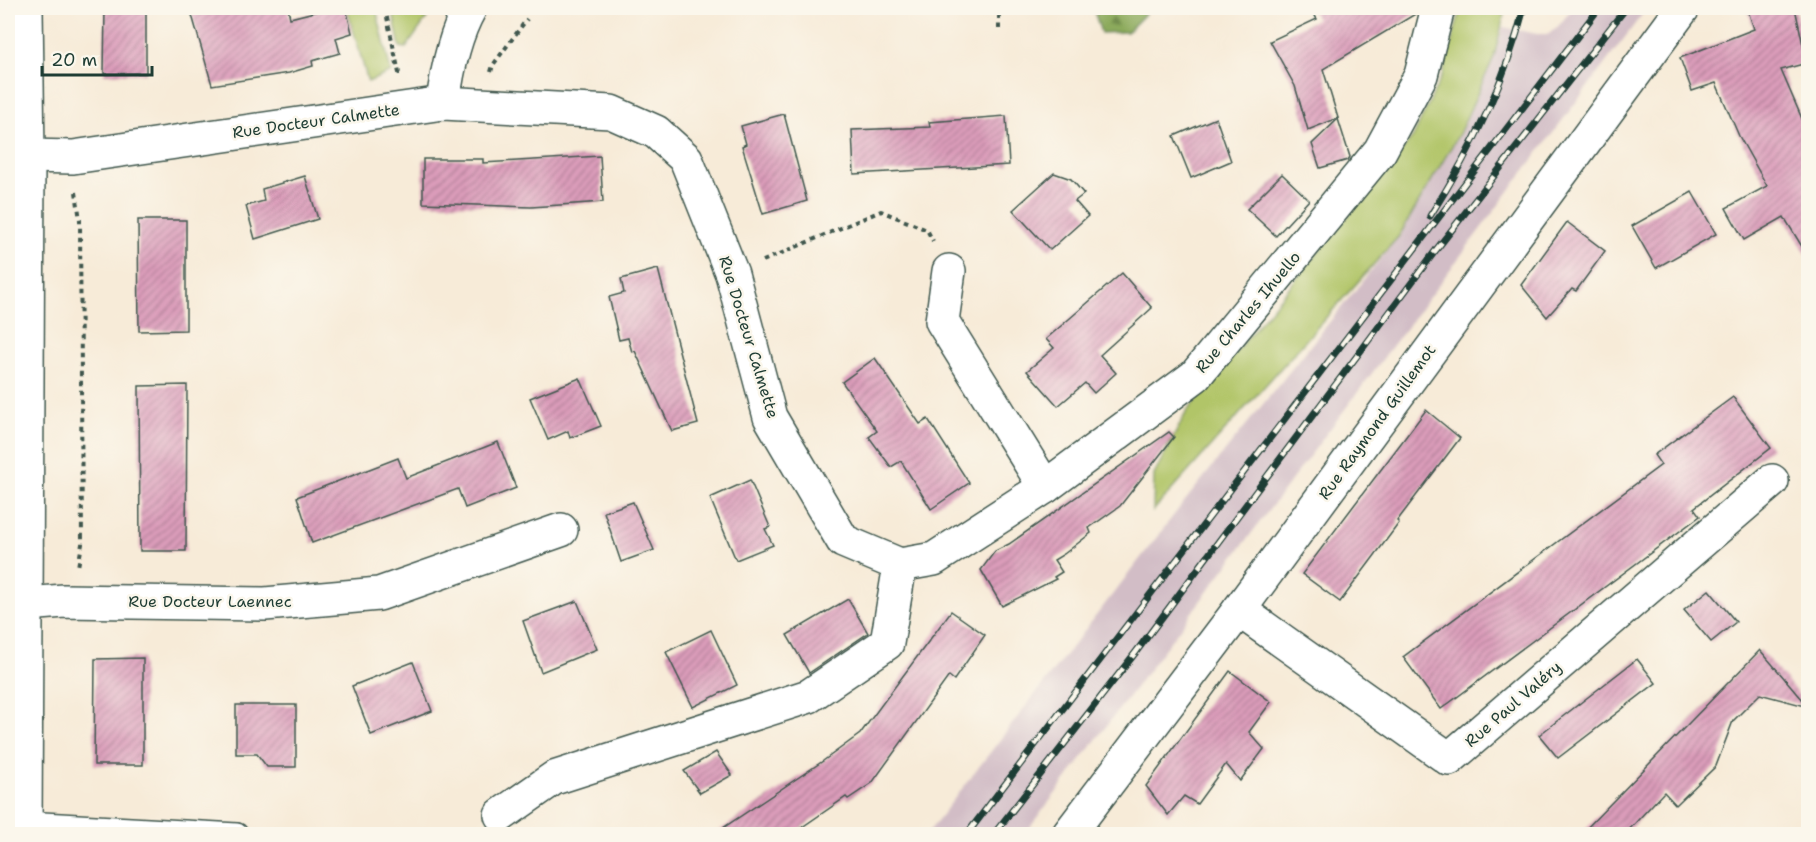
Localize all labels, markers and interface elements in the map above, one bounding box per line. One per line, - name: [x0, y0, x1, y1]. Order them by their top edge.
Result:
- scale bar: [42, 39, 152, 77]
- text: 20 m: [51, 48, 97, 72]
- street label: Rue Docteur Calmette: [231, 99, 401, 143]
- street label: Rue Charles Ihuello: [1191, 247, 1305, 377]
- street label: Rue Docteur Calmette: [714, 253, 784, 421]
- street label: Rue Raymond Guillemot: [1314, 340, 1440, 504]
- street label: Rue Docteur Laennec: [128, 591, 292, 612]
- street label: Rue Paul Valéry: [1460, 656, 1566, 752]

